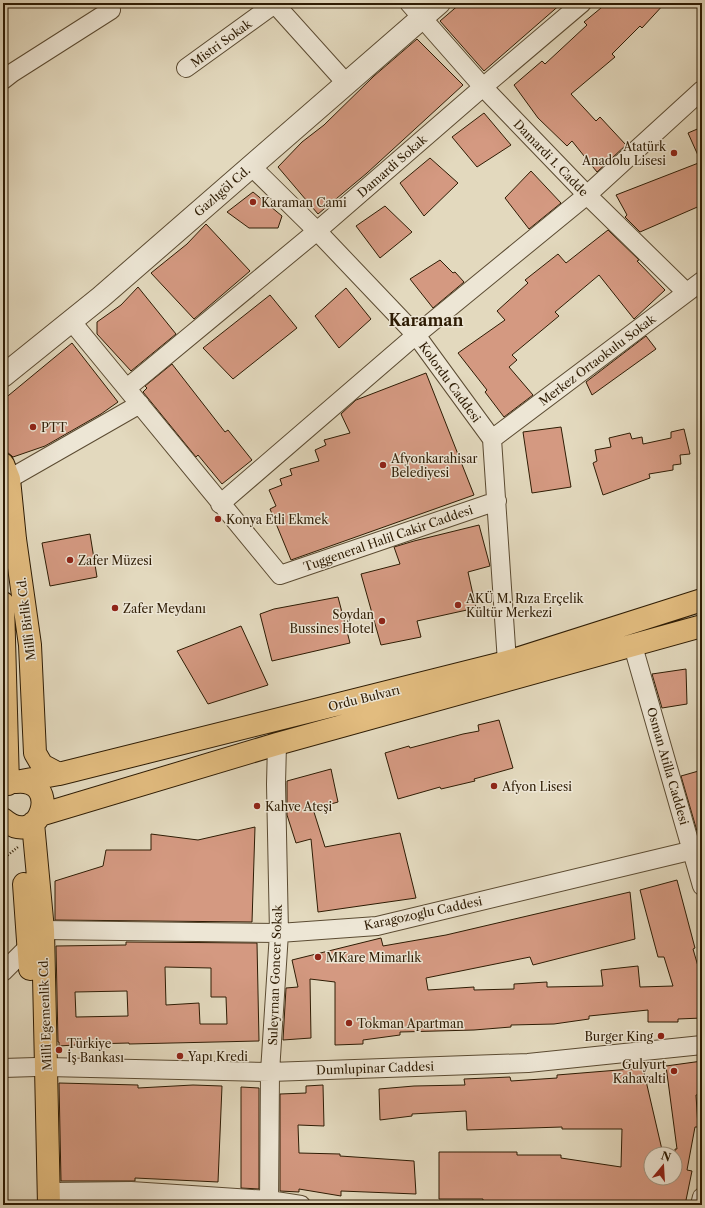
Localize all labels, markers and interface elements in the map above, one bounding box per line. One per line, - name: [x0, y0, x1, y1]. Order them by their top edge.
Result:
- street label: Mistri Sokak: [188, 15, 255, 70]
- street label: Damardi 1. Cadde: [511, 116, 592, 200]
- street label: Damardi Sokak: [354, 131, 431, 200]
- place label: Atatürk Anadolu Lisesi: [581, 139, 667, 168]
- marker: Atatürk Anadolu Lisesi: [669, 148, 679, 158]
- street label: Gazlıgöl Cd.: [191, 163, 253, 219]
- place label: Karaman Cami: [261, 195, 347, 210]
- marker: Karaman Cami: [248, 197, 258, 207]
- district label: Karaman: [388, 310, 464, 330]
- street label: Merkez Ortaokulu Sokak: [536, 311, 659, 409]
- street label: Kolordu Caddesi: [416, 339, 484, 425]
- place label: PTT: [41, 420, 67, 435]
- marker: PTT: [28, 422, 38, 432]
- place label: Afyonkarahisar Belediyesi: [390, 451, 478, 480]
- marker: Afyonkarahisar Belediyesi: [378, 460, 388, 470]
- street label: Tuggeneral Halil Cakir Caddesi: [301, 502, 475, 574]
- place label: Konya Etli Ekmek: [226, 512, 329, 527]
- marker: Konya Etli Ekmek: [213, 514, 223, 524]
- place label: Zafer Müzesi: [78, 553, 153, 568]
- marker: Zafer Müzesi: [65, 555, 75, 565]
- street label: Millî Birlik Cd.: [13, 577, 39, 661]
- place label: AKÜ M. Rıza Erçelik Kültür Merkezi: [465, 590, 585, 620]
- marker: AKÜ M. Rıza Erçelik Kültür Merkezi: [453, 600, 463, 610]
- place label: Zafer Meydanı: [123, 601, 206, 616]
- marker: Zafer Meydanı: [110, 603, 120, 613]
- place label: Soydan Bussines Hotel: [290, 607, 374, 636]
- marker: Soydan Bussines Hotel: [377, 616, 387, 626]
- street label: Ordu Bulvarı: [327, 682, 402, 714]
- street label: Osman Atilla Caddesi: [644, 705, 692, 827]
- place label: Afyon Lisesi: [501, 779, 572, 794]
- marker: Afyon Lisesi: [489, 781, 499, 791]
- place label: Kahve Ateşi: [265, 799, 332, 814]
- marker: Kahve Ateşi: [252, 801, 262, 811]
- street label: Karagozoglu Caddesi: [363, 893, 484, 933]
- street label: Suleyrnan Goncer Sokak: [265, 903, 285, 1046]
- place label: MKare Mimarlık: [326, 950, 422, 965]
- marker: MKare Mimarlık: [313, 952, 323, 962]
- street label: Millî Egemenlik Cd.: [36, 957, 54, 1071]
- place label: Tokman Apartman: [357, 1016, 464, 1031]
- marker: Tokman Apartman: [344, 1018, 354, 1028]
- place label: Burger King: [584, 1029, 654, 1044]
- marker: Burger King: [656, 1031, 666, 1041]
- place label: Türkiye İş Bankası: [67, 1036, 124, 1065]
- marker: Türkiye İş Bankası: [54, 1045, 64, 1055]
- place label: Yapı Kredi: [187, 1049, 248, 1064]
- marker: Yapı Kredi: [175, 1051, 185, 1061]
- place label: Gulyurt Kahavalti: [613, 1057, 667, 1086]
- street label: Dumlupinar Caddesi: [316, 1058, 435, 1078]
- marker: Gulyurt Kahavalti: [669, 1066, 679, 1076]
- north arrow: [643, 1146, 683, 1186]
- text: N: [659, 1148, 673, 1165]

